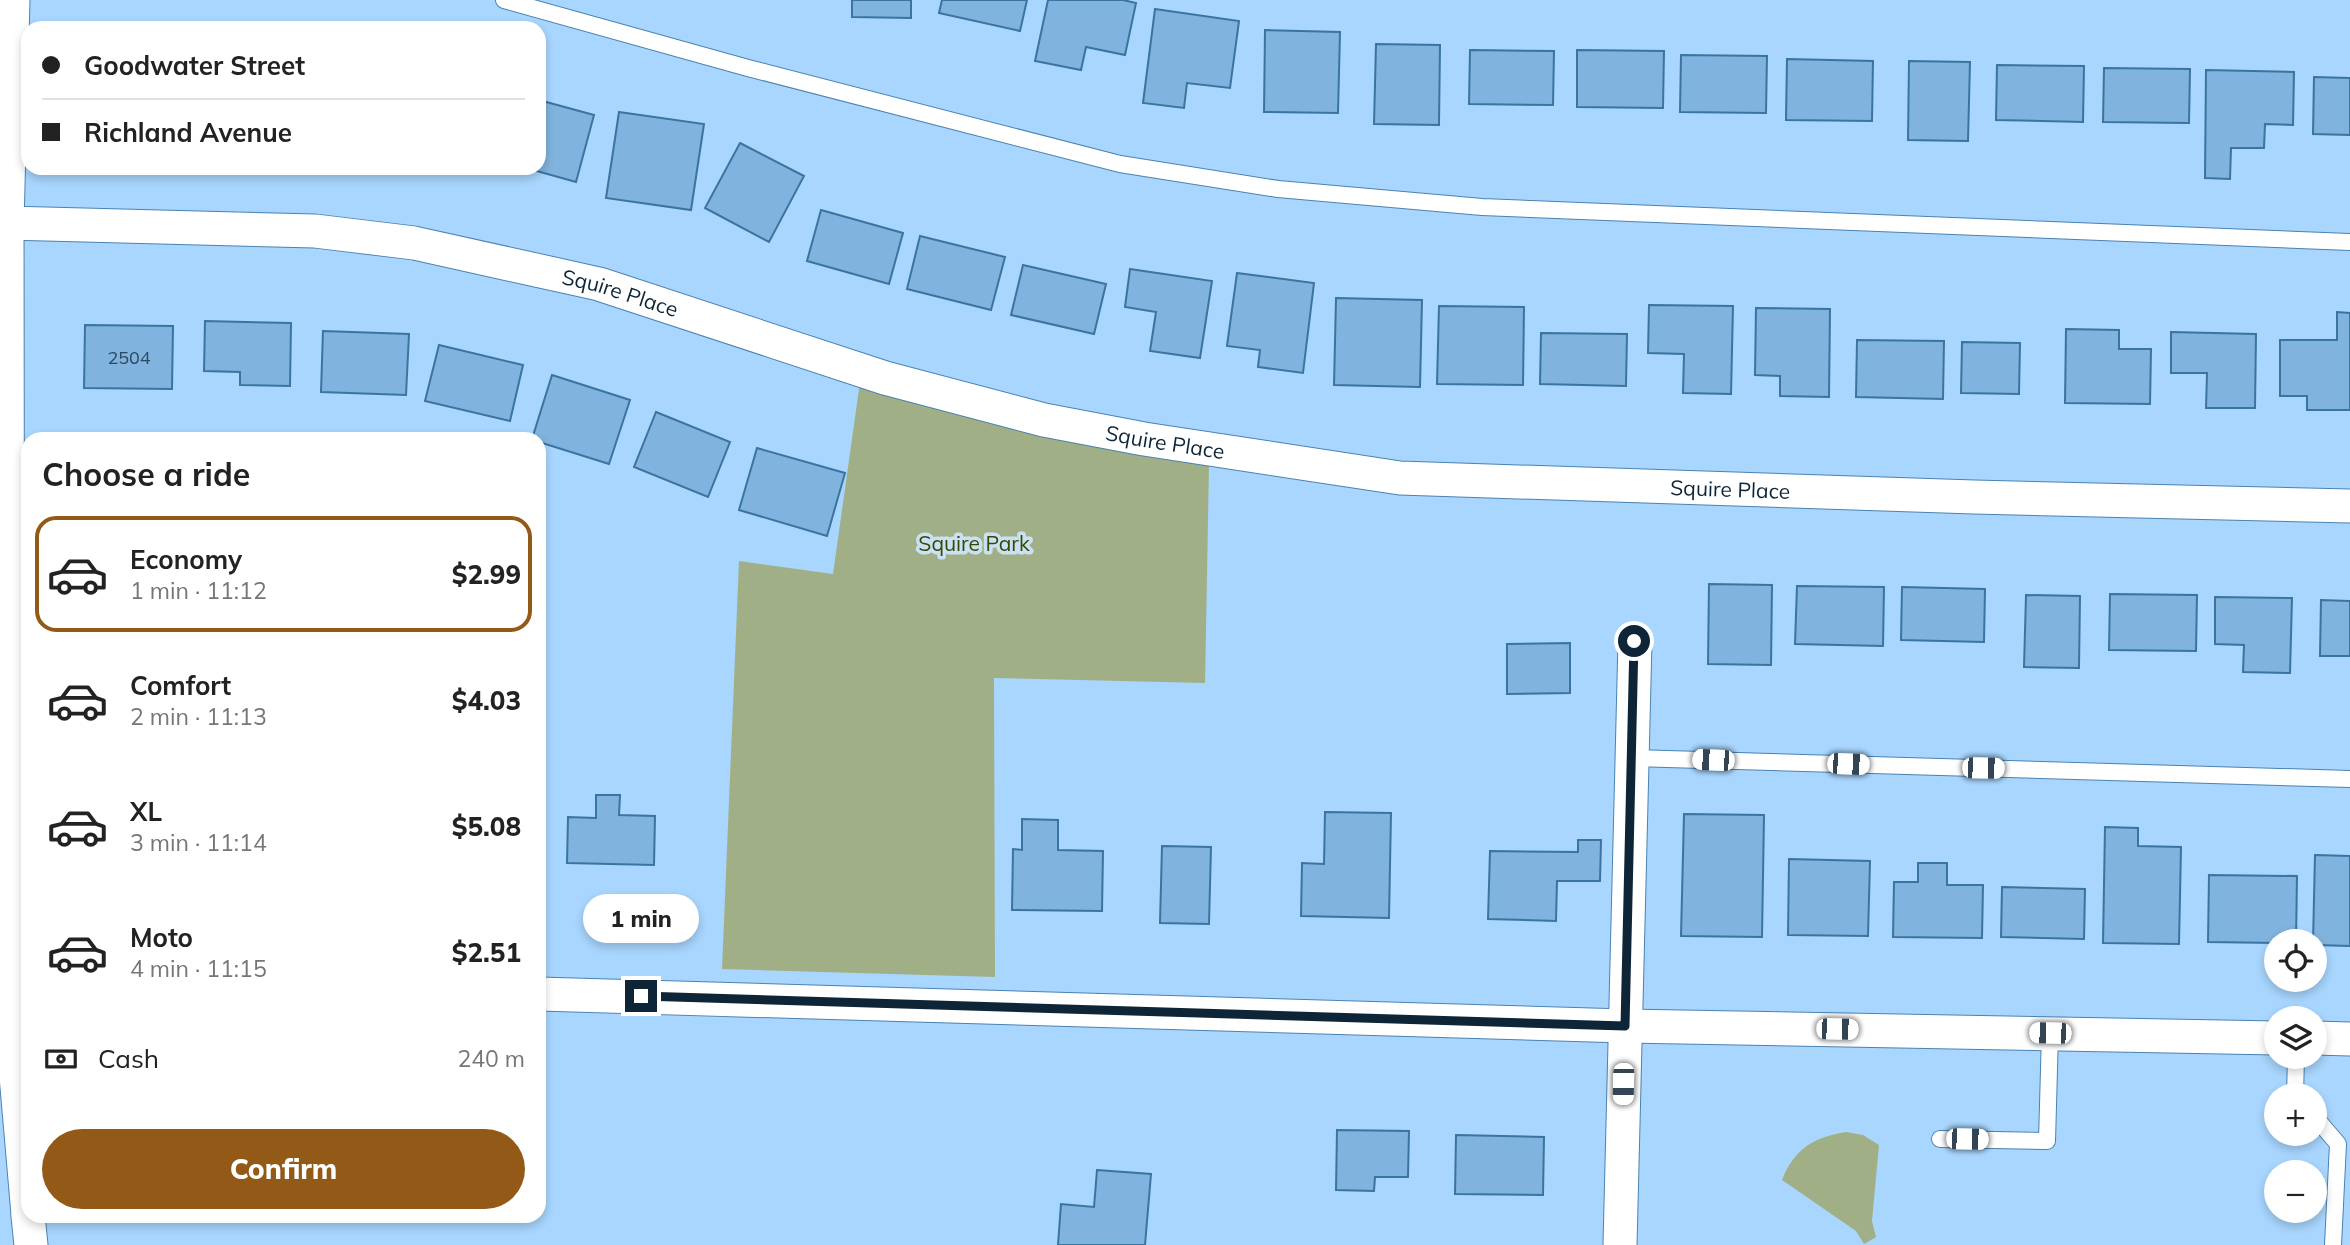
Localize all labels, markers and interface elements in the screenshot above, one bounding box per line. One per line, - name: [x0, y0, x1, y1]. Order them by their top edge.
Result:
- text: Goodwater Street: [84, 49, 305, 82]
- text: Richland Avenue: [84, 116, 292, 149]
- street label: Squire Place: [560, 263, 682, 322]
- house number: 2504: [107, 346, 151, 369]
- street label: Squire Place: [1104, 419, 1226, 464]
- text: Choose a ride: [42, 454, 250, 494]
- street label: Squire Place: [1670, 474, 1791, 504]
- park label: Squire Park: [918, 530, 1030, 556]
- icon: car: [46, 543, 109, 606]
- text: Economy: [130, 543, 242, 576]
- text: $2.99: [452, 558, 521, 591]
- text: 1 min · 11:12: [130, 576, 267, 605]
- route start: [1618, 625, 1650, 657]
- icon: car: [46, 669, 109, 732]
- text: Comfort: [130, 669, 231, 702]
- text: $4.03: [452, 684, 521, 717]
- text: 2 min · 11:13: [130, 702, 267, 731]
- car: [1692, 749, 1735, 771]
- car: [1827, 753, 1870, 775]
- car: [1962, 757, 2005, 779]
- icon: car: [46, 795, 109, 858]
- text: XL: [130, 795, 162, 828]
- text: $5.08: [452, 810, 521, 843]
- text: 3 min · 11:14: [130, 828, 267, 857]
- callout: 1 min: [583, 894, 699, 944]
- text: 1 min: [610, 904, 672, 933]
- icon: car: [46, 921, 109, 984]
- text: Moto: [130, 921, 193, 954]
- map controls: [2264, 929, 2327, 1223]
- button: locate: [2264, 929, 2327, 992]
- text: $2.51: [452, 936, 521, 969]
- text: 4 min · 11:15: [130, 954, 267, 983]
- route end: [625, 980, 657, 1012]
- button: layers: [2264, 1006, 2327, 1069]
- car: [1816, 1018, 1859, 1040]
- car: [2029, 1022, 2072, 1044]
- icon: cash: [42, 1040, 80, 1078]
- text: Cash: [98, 1042, 159, 1075]
- text: 240 m: [457, 1044, 525, 1073]
- car: [1613, 1063, 1634, 1105]
- button: +: [2264, 1083, 2327, 1146]
- car: [1946, 1128, 1989, 1150]
- button: Confirm: [42, 1129, 525, 1209]
- button: −: [2264, 1160, 2327, 1223]

